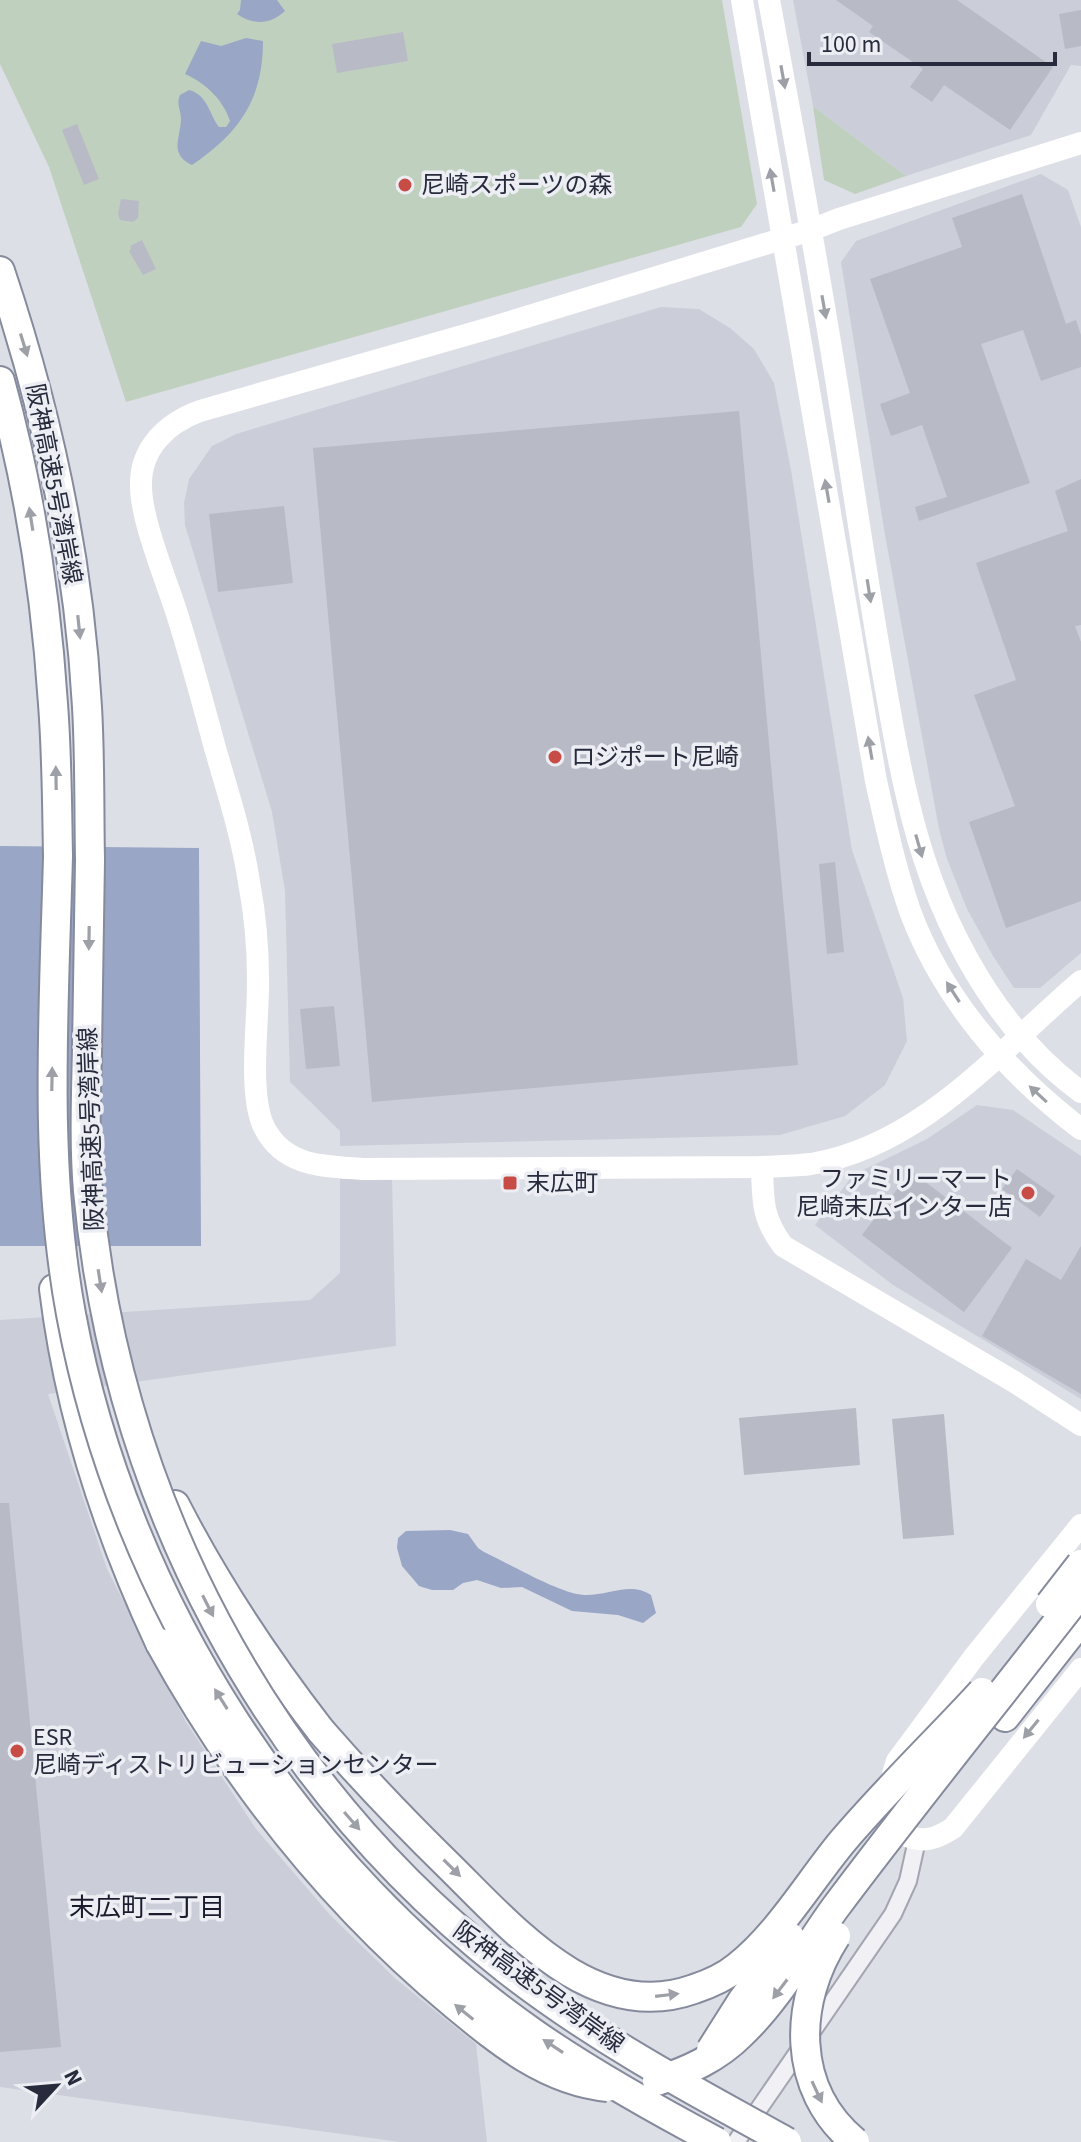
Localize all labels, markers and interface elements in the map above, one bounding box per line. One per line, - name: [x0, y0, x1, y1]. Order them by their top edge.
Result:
- scale bar: [809, 16, 1055, 66]
- text: 100 m: [821, 27, 881, 62]
- one-way arrow: [778, 65, 790, 90]
- one-way arrow: [766, 167, 778, 192]
- place label: 尼崎スポーツの森: [421, 168, 613, 203]
- marker: 尼崎スポーツの森: [396, 176, 414, 194]
- one-way arrow: [818, 295, 830, 320]
- one-way arrow: [18, 333, 31, 357]
- street label: 阪神高速5号湾岸線: [17, 381, 90, 588]
- one-way arrow: [820, 479, 832, 504]
- one-way arrow: [24, 507, 37, 532]
- one-way arrow: [864, 579, 876, 604]
- one-way arrow: [73, 615, 86, 640]
- one-way arrow: [863, 735, 876, 760]
- place label: ロジポート尼崎: [571, 740, 739, 775]
- marker: ロジポート尼崎: [546, 748, 564, 766]
- one-way arrow: [50, 765, 62, 790]
- one-way arrow: [913, 835, 926, 859]
- one-way arrow: [83, 926, 95, 951]
- one-way arrow: [947, 981, 961, 1003]
- street label: 阪神高速5号湾岸線: [70, 1026, 113, 1231]
- one-way arrow: [46, 1066, 58, 1091]
- one-way arrow: [1029, 1085, 1048, 1103]
- place label: ファミリーマート 尼崎末広インター店: [796, 1162, 1012, 1225]
- place label: 末広町: [526, 1166, 598, 1201]
- marker: 末広町: [501, 1174, 519, 1192]
- marker: ファミリーマート 尼崎末広インター店: [1019, 1184, 1037, 1202]
- one-way arrow: [94, 1269, 107, 1294]
- one-way arrow: [201, 1594, 214, 1617]
- one-way arrow: [214, 1688, 228, 1710]
- one-way arrow: [1023, 1719, 1040, 1740]
- place label: ESR 尼崎ディストリビューションセンター: [33, 1720, 439, 1783]
- marker: ESR 尼崎ディストリビューションセンター: [8, 1742, 26, 1760]
- one-way arrow: [343, 1812, 361, 1831]
- one-way arrow: [442, 1859, 461, 1878]
- district label: 末広町二丁目: [69, 1889, 225, 1926]
- street label: 阪神高速5号湾岸線: [446, 1913, 631, 2061]
- one-way arrow: [772, 1978, 788, 1999]
- one-way arrow: [655, 1988, 680, 2001]
- one-way arrow: [454, 2005, 474, 2021]
- one-way arrow: [543, 2038, 564, 2053]
- north arrow: [16, 2046, 96, 2126]
- text: N: [55, 2064, 91, 2091]
- one-way arrow: [810, 2081, 824, 2104]

